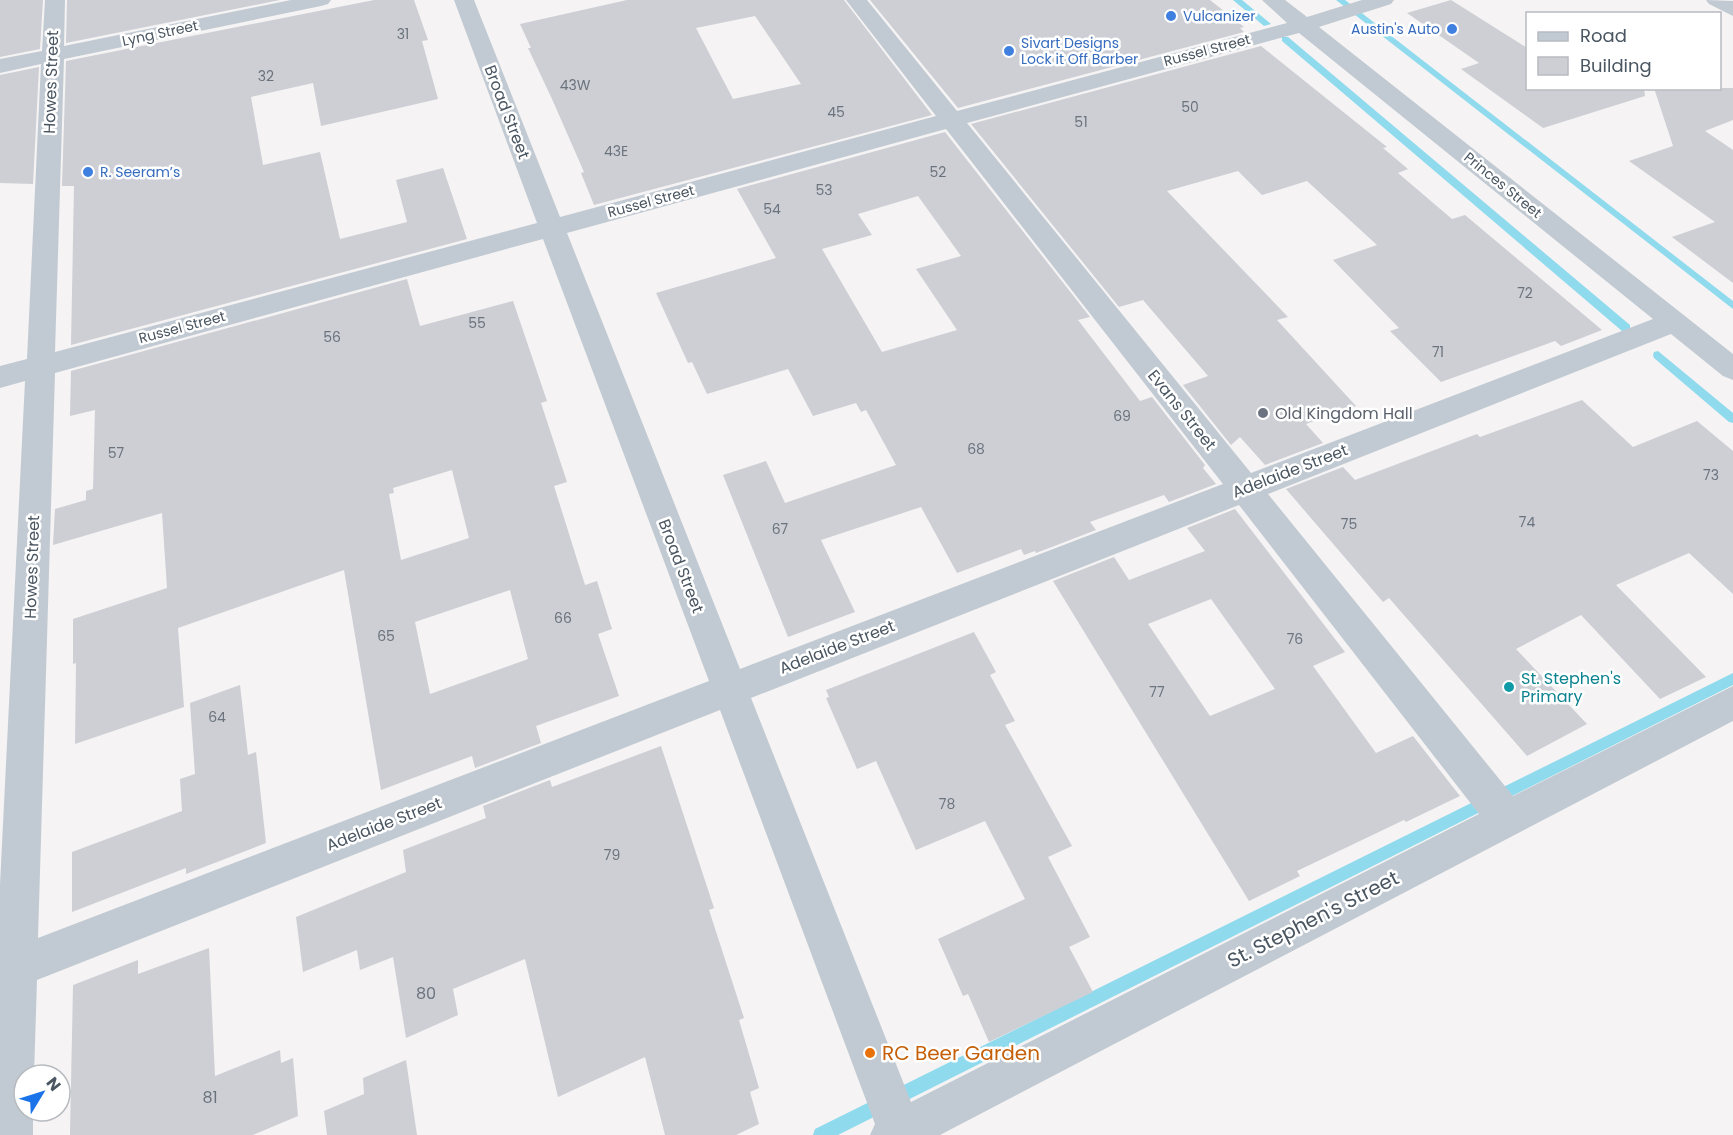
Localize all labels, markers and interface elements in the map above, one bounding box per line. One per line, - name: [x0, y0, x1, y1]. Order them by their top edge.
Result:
- place label: Vulcanizer: [1183, 6, 1256, 26]
- marker: Vulcanizer: [1164, 9, 1178, 23]
- legend: [1526, 12, 1721, 90]
- street label: Lyng Street: [120, 15, 200, 51]
- place label: Austin's Auto: [1351, 19, 1440, 39]
- marker: Austin's Auto: [1445, 22, 1459, 36]
- text: Road: [1580, 23, 1627, 48]
- house number: 31: [397, 24, 409, 44]
- street label: Russel Street: [1161, 29, 1253, 71]
- street label: Howes Street: [38, 30, 64, 134]
- place label: Sivart Designs Lock it Off Barber: [1021, 33, 1138, 69]
- marker: Sivart Designs Lock it Off Barber: [1002, 44, 1016, 58]
- text: Building: [1580, 53, 1652, 78]
- street label: Broad Street: [479, 62, 535, 162]
- house number: 32: [258, 66, 274, 86]
- house number: 43W: [560, 75, 591, 95]
- house number: 50: [1181, 97, 1199, 117]
- house number: 45: [827, 102, 845, 122]
- house number: 51: [1074, 112, 1088, 132]
- house number: 43E: [604, 141, 628, 161]
- street label: Princes Street: [1460, 147, 1546, 223]
- place label: R. Seeram’s: [100, 162, 180, 182]
- house number: 52: [930, 162, 946, 182]
- marker: R. Seeram’s: [81, 165, 95, 179]
- street label: Russel Street: [605, 180, 697, 222]
- house number: 53: [815, 180, 833, 200]
- house number: 54: [763, 199, 781, 219]
- house number: 72: [1517, 283, 1533, 303]
- street label: Russel Street: [136, 306, 228, 348]
- house number: 55: [468, 313, 486, 333]
- house number: 56: [323, 327, 341, 347]
- house number: 71: [1432, 342, 1444, 362]
- street label: Evans Street: [1142, 365, 1222, 455]
- place label: Old Kingdom Hall: [1275, 402, 1413, 425]
- house number: 69: [1113, 406, 1131, 426]
- marker: Old Kingdom Hall: [1256, 406, 1270, 420]
- street label: Adelaide Street: [1229, 438, 1351, 504]
- house number: 68: [967, 439, 985, 459]
- house number: 57: [108, 443, 125, 463]
- house number: 73: [1703, 465, 1719, 485]
- house number: 74: [1519, 512, 1535, 532]
- house number: 75: [1341, 514, 1357, 534]
- street label: Howes Street: [19, 515, 45, 619]
- street label: Broad Street: [653, 516, 709, 616]
- house number: 67: [772, 519, 789, 539]
- house number: 66: [554, 608, 572, 628]
- street label: Adelaide Street: [776, 614, 898, 680]
- house number: 65: [377, 626, 395, 646]
- house number: 76: [1287, 629, 1303, 649]
- place label: St. Stephen's Primary: [1521, 667, 1621, 708]
- marker: St. Stephen's Primary: [1502, 680, 1516, 694]
- house number: 77: [1149, 682, 1165, 702]
- house number: 64: [208, 707, 226, 727]
- street label: Adelaide Street: [323, 791, 445, 857]
- house number: 78: [939, 794, 955, 814]
- house number: 79: [604, 845, 620, 865]
- street label: St. Stephen's Street: [1222, 864, 1404, 974]
- house number: 80: [416, 982, 436, 1005]
- place label: RC Beer Garden: [882, 1039, 1040, 1067]
- marker: RC Beer Garden: [863, 1046, 877, 1060]
- north arrow: [12, 1063, 72, 1123]
- text: N: [41, 1072, 66, 1096]
- house number: 81: [202, 1086, 218, 1109]

